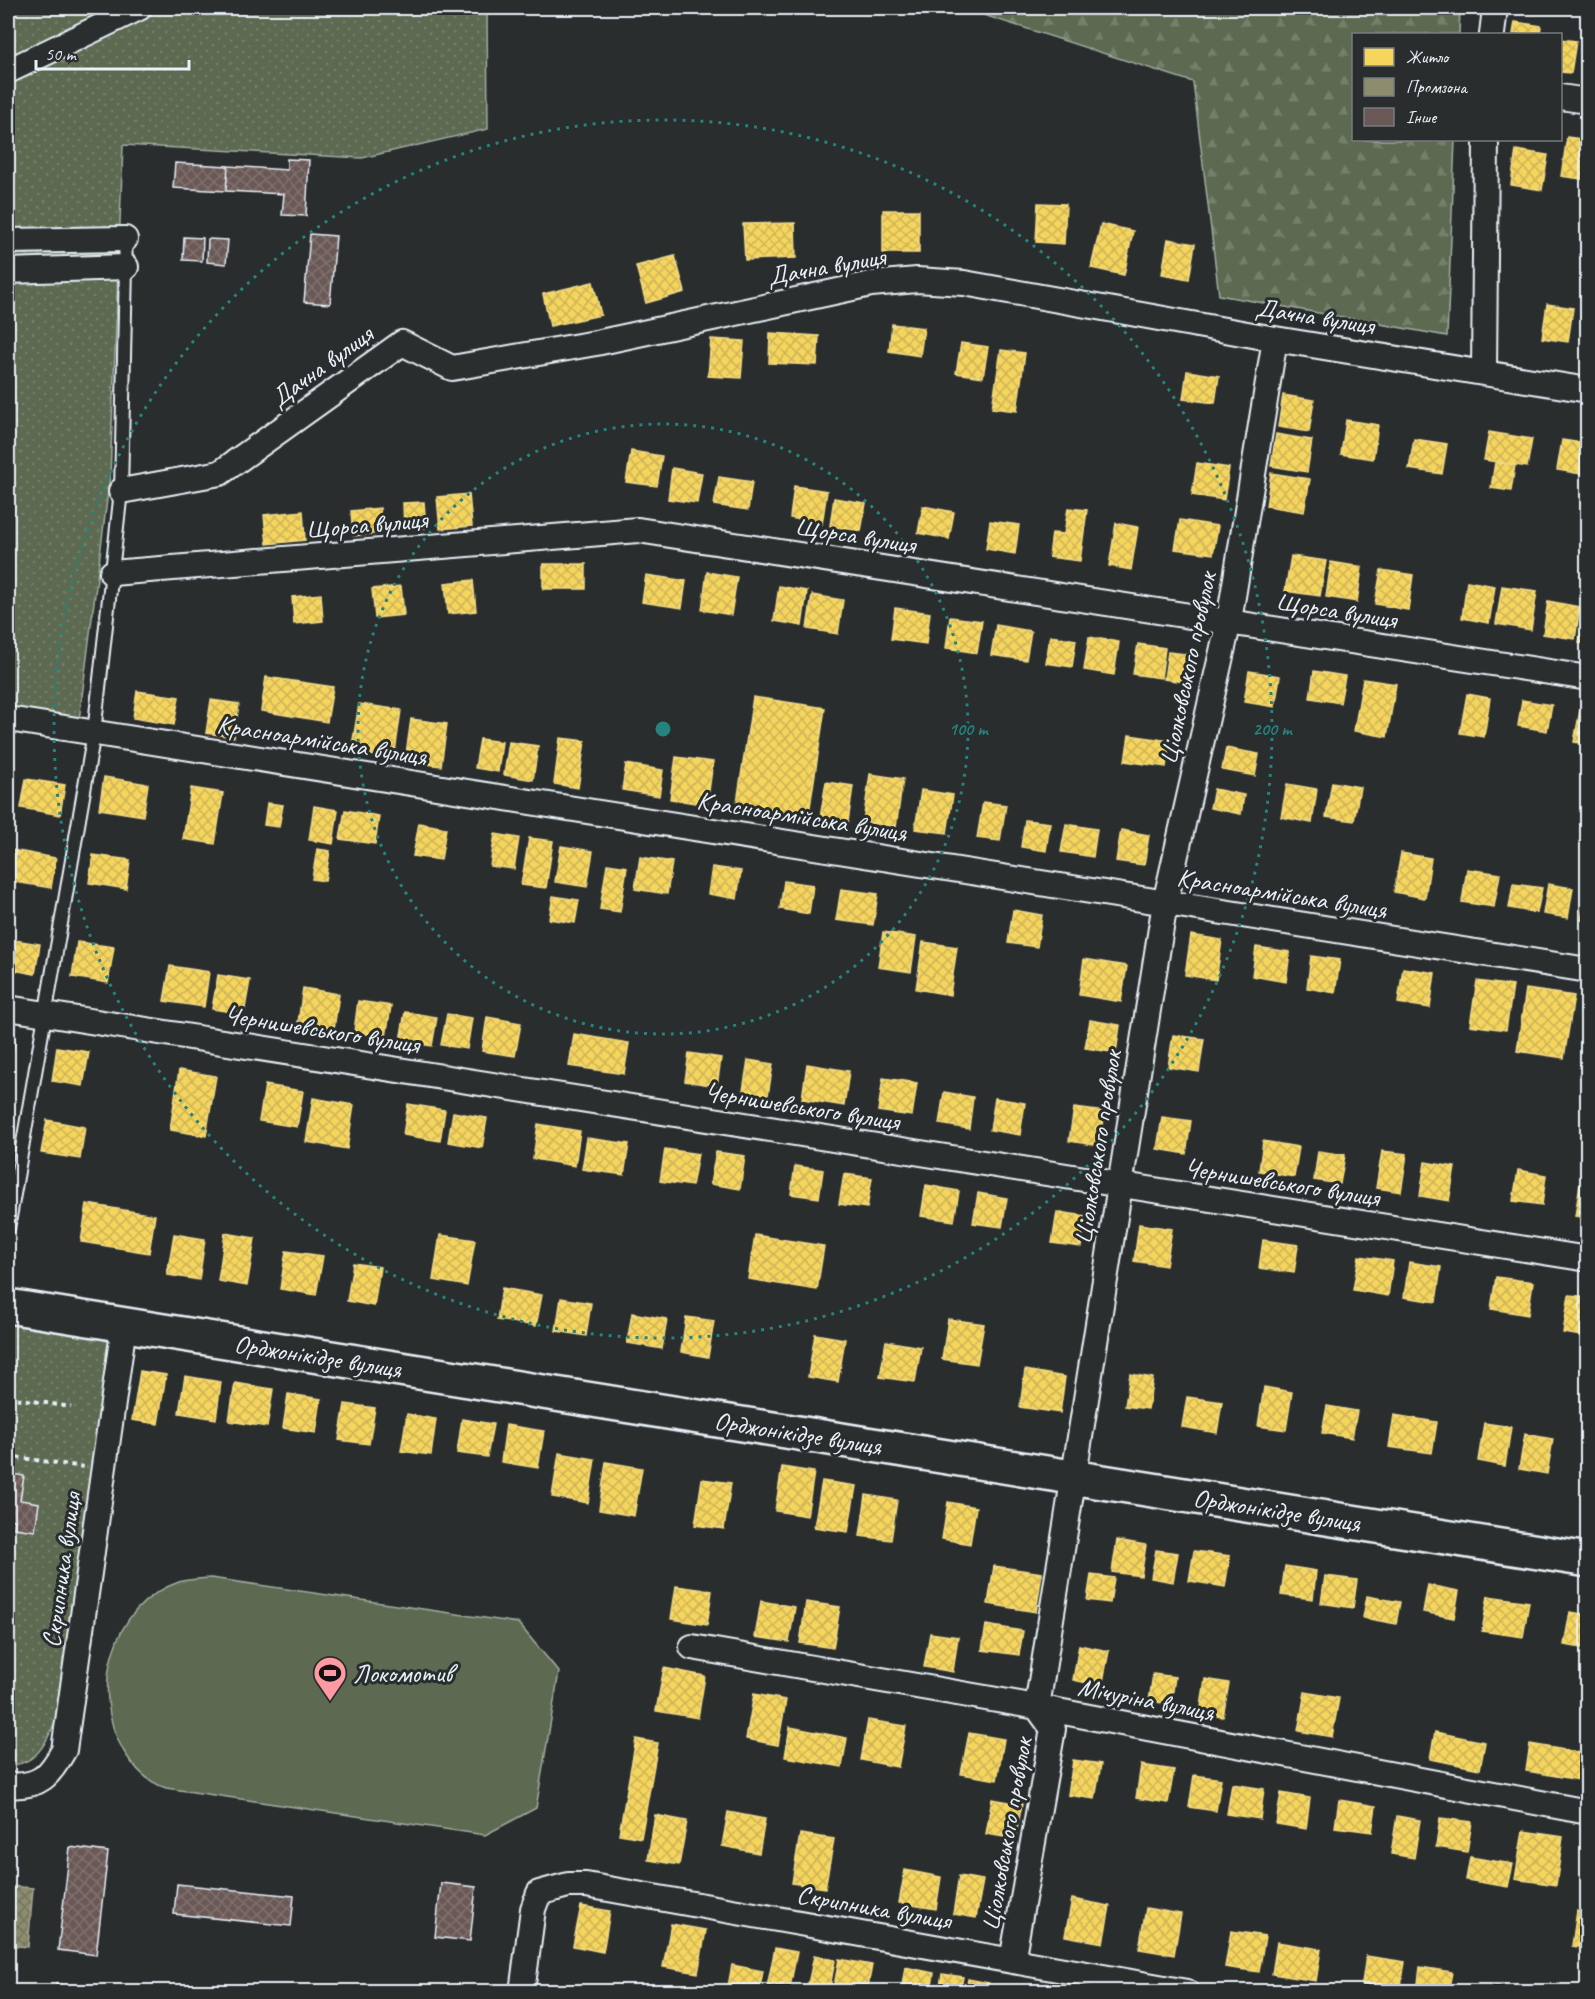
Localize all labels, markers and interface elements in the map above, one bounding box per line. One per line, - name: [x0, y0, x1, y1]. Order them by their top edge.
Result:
- scale bar: [36, 33, 189, 71]
- legend: [1352, 33, 1562, 141]
- text: 50 m: [45, 43, 78, 65]
- text: Житло: [1406, 46, 1450, 68]
- text: Промзона: [1406, 76, 1468, 98]
- text: Інше: [1406, 106, 1437, 128]
- street label: Дачна вулиця: [765, 240, 889, 293]
- street label: Дачна вулиця: [1254, 291, 1378, 342]
- street label: Дачна вулиця: [263, 317, 381, 415]
- street label: Щорса вулиця: [306, 503, 430, 546]
- street label: Щорса вулиця: [794, 510, 920, 562]
- street label: Ціолковського провулок: [1151, 567, 1224, 767]
- street label: Щорса вулиця: [1275, 585, 1401, 637]
- street label: Красноармійська вулиця: [215, 708, 431, 774]
- text: 100 m: [949, 718, 989, 740]
- text: 200 m: [1253, 718, 1293, 740]
- centre of rings: [653, 719, 673, 739]
- street label: Красноармійська вулиця: [695, 784, 911, 850]
- street label: Красноармійська вулиця: [1175, 861, 1391, 927]
- street label: Чернишевського вулиця: [222, 998, 423, 1061]
- street label: Ціолковського провулок: [1066, 1046, 1129, 1246]
- street label: Чернишевського вулиця: [702, 1075, 903, 1138]
- street label: Чернишевського вулиця: [1182, 1151, 1383, 1214]
- street label: Орджонікідзе вулиця: [232, 1327, 405, 1386]
- street label: Орджонікідзе вулиця: [712, 1404, 885, 1463]
- street label: Орджонікідзе вулиця: [1191, 1481, 1364, 1540]
- street label: Скрипника вулиця: [34, 1488, 89, 1650]
- sports icon: Локомотив: [312, 1655, 348, 1702]
- place label: Локомотив: [353, 1657, 458, 1690]
- street label: Мічуріна вулиця: [1075, 1670, 1218, 1729]
- street label: Ціолковського провулок: [973, 1733, 1040, 1933]
- street label: Скрипника вулиця: [794, 1878, 956, 1938]

